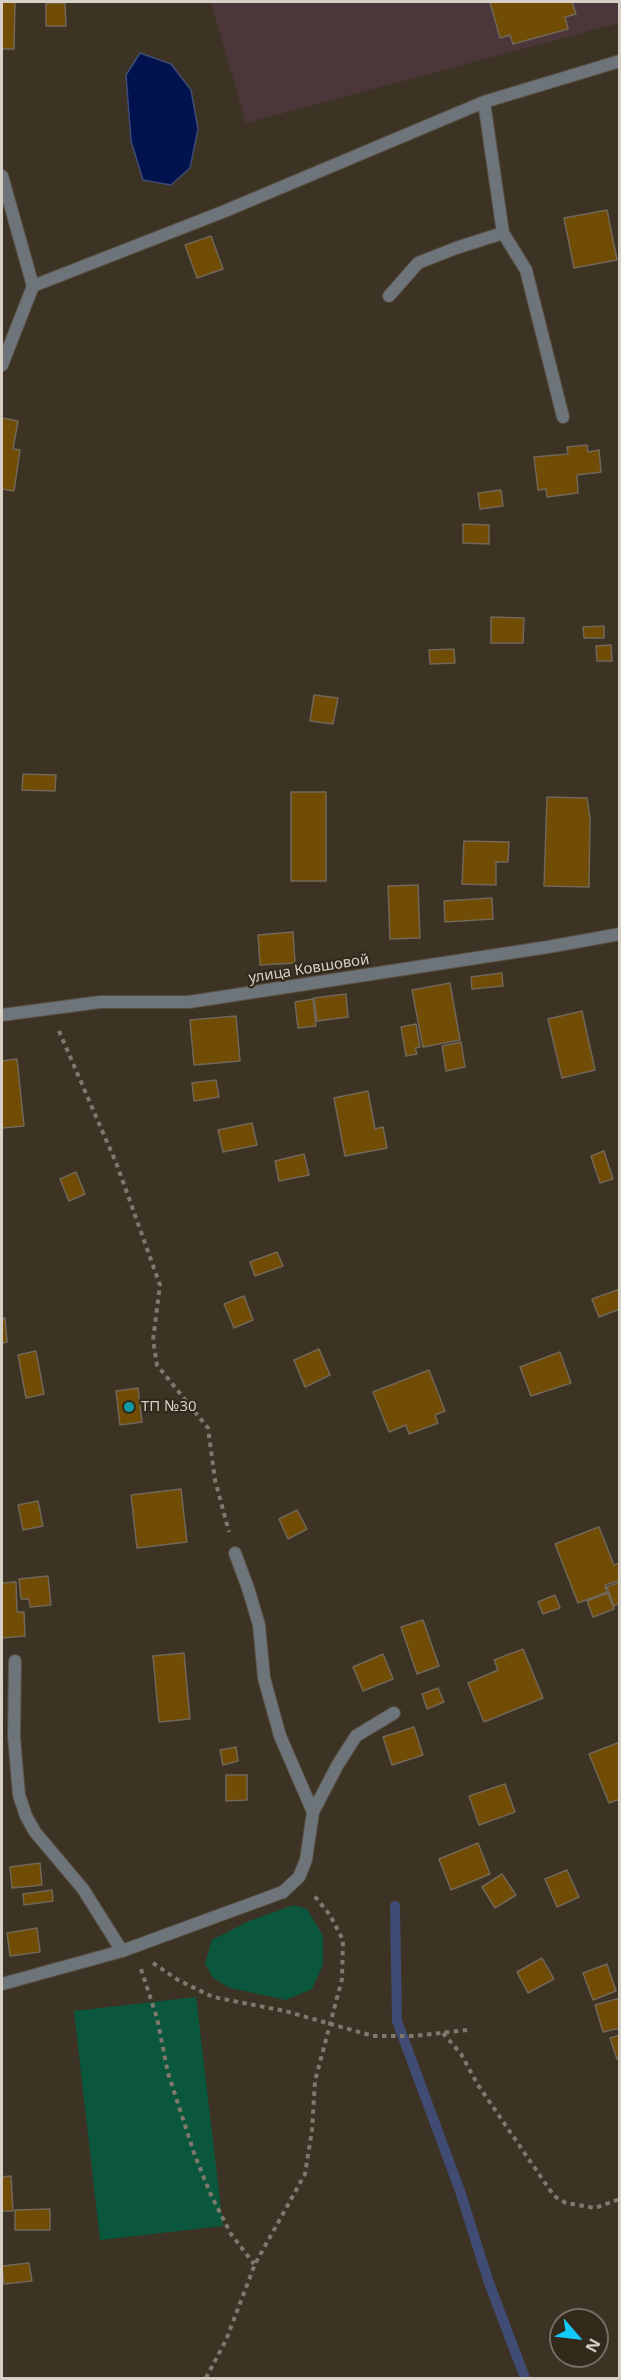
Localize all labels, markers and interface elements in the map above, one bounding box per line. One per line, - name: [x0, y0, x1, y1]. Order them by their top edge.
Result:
- street label: улица Ковшовой: [247, 951, 371, 987]
- place label: ТП №30: [141, 1398, 197, 1416]
- marker: ТП №30: [122, 1400, 136, 1414]
- north arrow: [549, 2308, 609, 2368]
- text: N: [580, 2335, 606, 2356]

